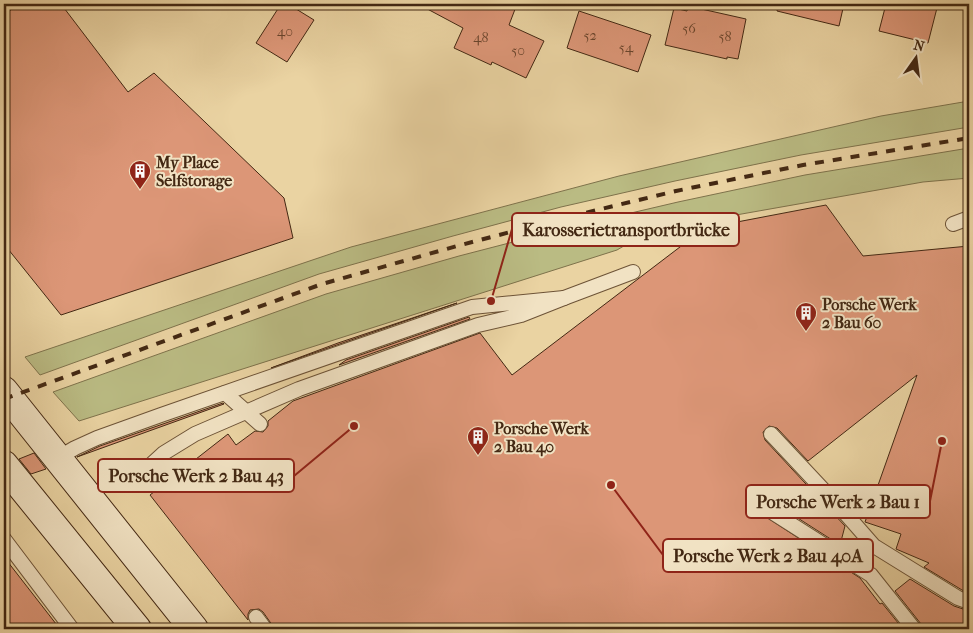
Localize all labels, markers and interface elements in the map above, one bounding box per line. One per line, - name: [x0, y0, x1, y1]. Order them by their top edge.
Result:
- house number: 56: [682, 20, 696, 37]
- house number: 40: [277, 23, 293, 40]
- house number: 52: [583, 27, 597, 44]
- house number: 58: [718, 28, 732, 45]
- house number: 48: [473, 29, 489, 46]
- north arrow: [890, 32, 940, 82]
- text: N: [912, 36, 927, 55]
- house number: 54: [619, 39, 634, 56]
- house number: 50: [511, 42, 525, 59]
- place label: My Place Selfstorage: [155, 153, 232, 191]
- building icon: My Place Selfstorage: [128, 159, 152, 190]
- callout: Karosserietransportbrücke: [512, 213, 739, 246]
- text: Karosserietransportbrücke: [522, 220, 730, 241]
- place label: Porsche Werk 2 Bau 60: [822, 295, 917, 332]
- building icon: Porsche Werk 2 Bau 60: [794, 301, 818, 332]
- place label: Porsche Werk 2 Bau 40: [494, 419, 589, 457]
- building icon: Porsche Werk 2 Bau 40: [466, 425, 490, 456]
- callout: Porsche Werk 2 Bau 43: [98, 459, 294, 492]
- text: Porsche Werk 2 Bau 43: [108, 466, 284, 487]
- callout: Porsche Werk 2 Bau 1: [746, 485, 930, 518]
- text: Porsche Werk 2 Bau 1: [756, 492, 920, 513]
- callout: Porsche Werk 2 Bau 40A: [663, 539, 873, 572]
- text: Porsche Werk 2 Bau 40A: [673, 546, 864, 567]

